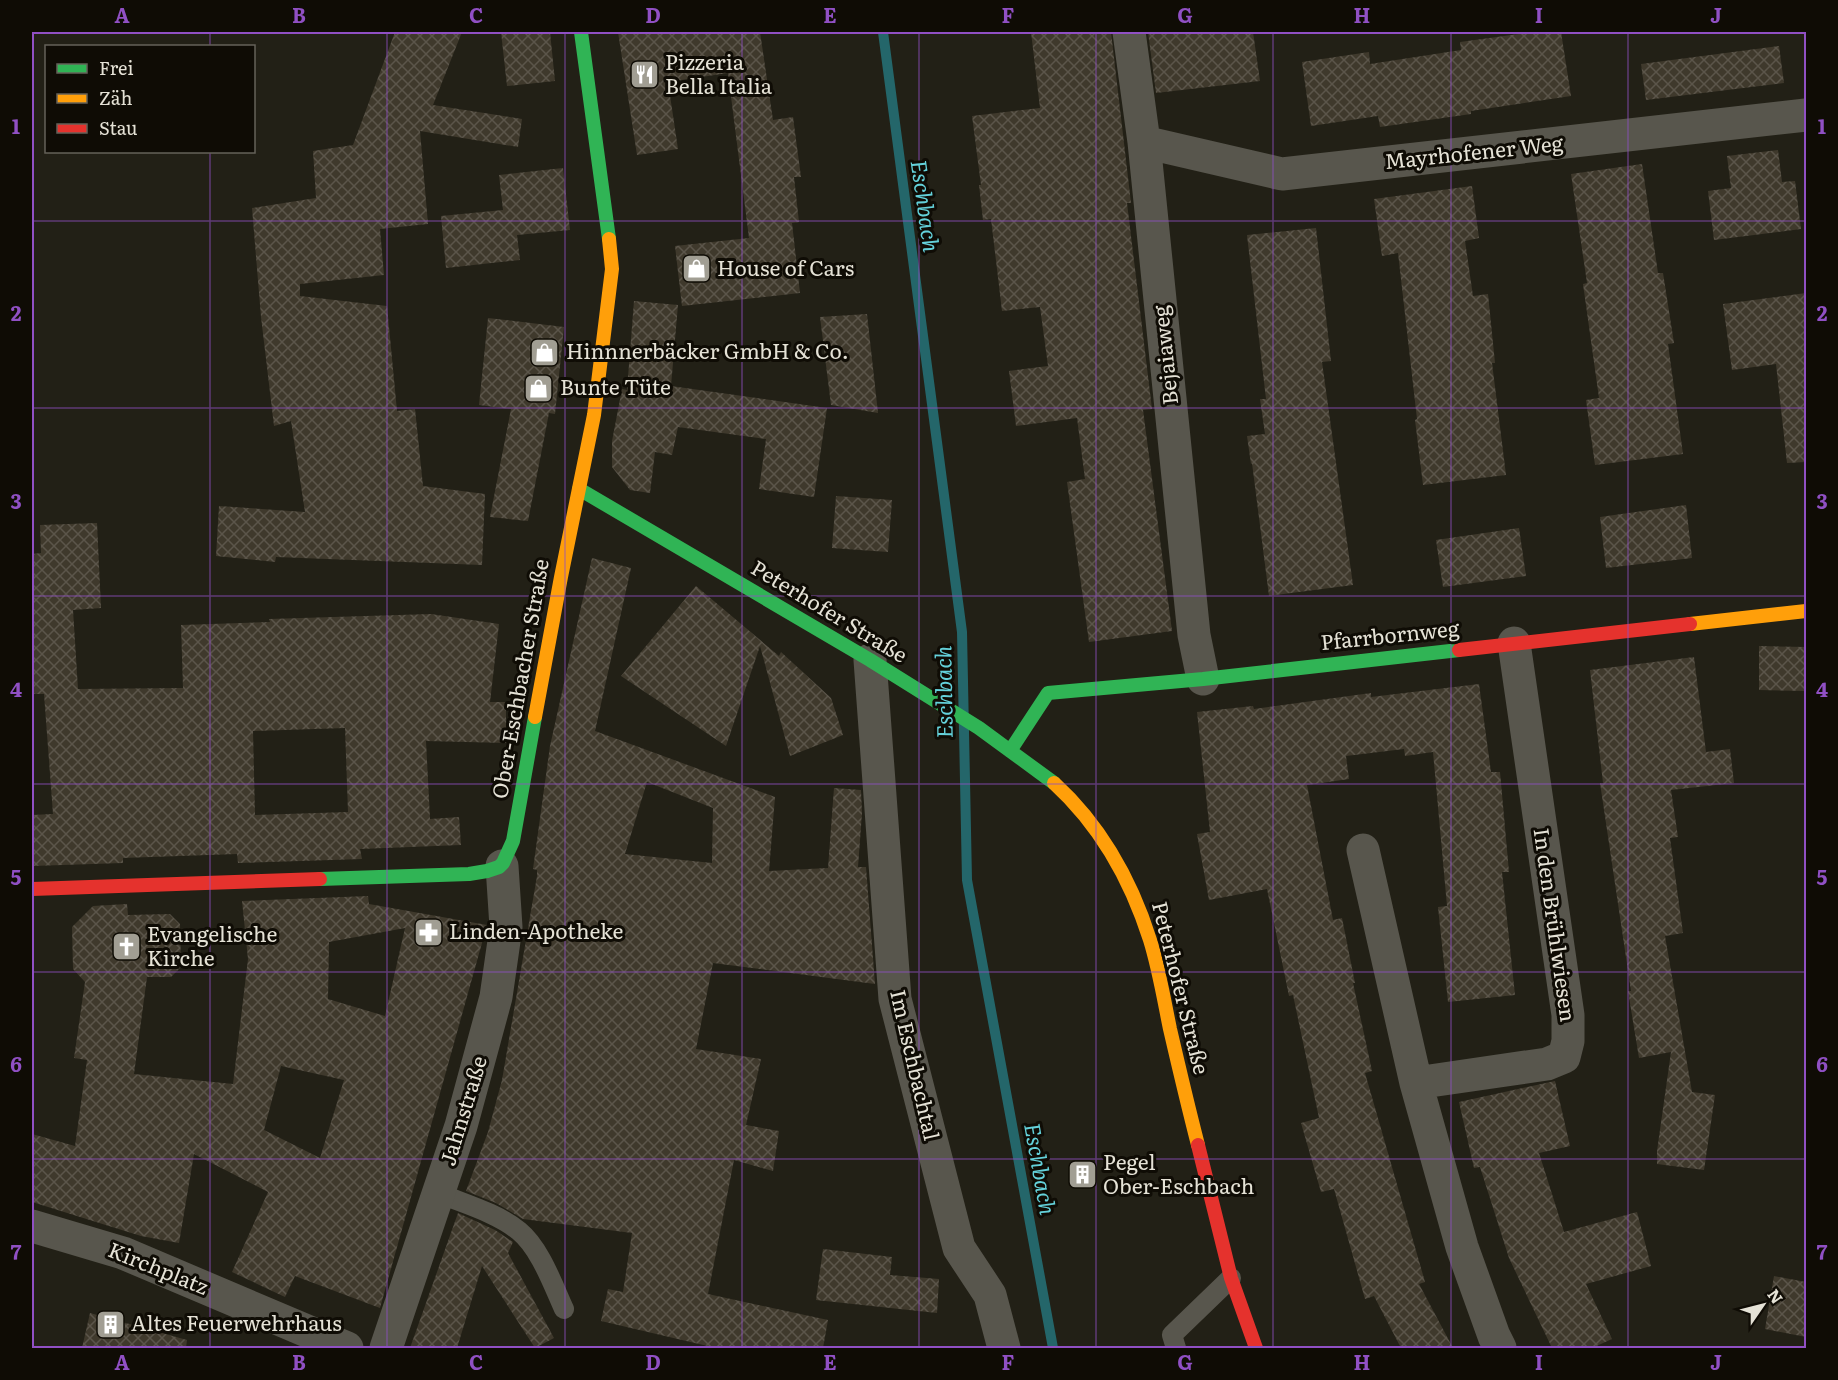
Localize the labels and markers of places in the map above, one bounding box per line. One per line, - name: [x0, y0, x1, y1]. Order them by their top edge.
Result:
- place label: Pizzeria Bella Italia: [665, 45, 773, 100]
- restaurant icon: Pizzeria Bella Italia: [628, 59, 660, 91]
- place label: House of Cars: [717, 251, 854, 282]
- shop icon: House of Cars: [680, 253, 712, 285]
- place label: Hinnnerbäcker GmbH & Co.: [566, 334, 849, 365]
- shop icon: Hinnnerbäcker GmbH & Co.: [529, 336, 561, 368]
- place label: Bunte Tüte: [560, 370, 671, 401]
- shop icon: Bunte Tüte: [523, 372, 555, 404]
- place label: Linden-Apotheke: [449, 914, 624, 945]
- pharmacy icon: Linden-Apotheke: [412, 916, 444, 948]
- place label: Evangelische Kirche: [147, 917, 277, 972]
- church icon: Evangelische Kirche: [110, 931, 142, 963]
- place label: Pegel Ober-Eschbach: [1103, 1145, 1255, 1200]
- building icon: Pegel Ober-Eschbach: [1066, 1159, 1098, 1191]
- place label: Altes Feuerwehrhaus: [131, 1306, 342, 1337]
- building icon: Altes Feuerwehrhaus: [94, 1308, 126, 1340]

